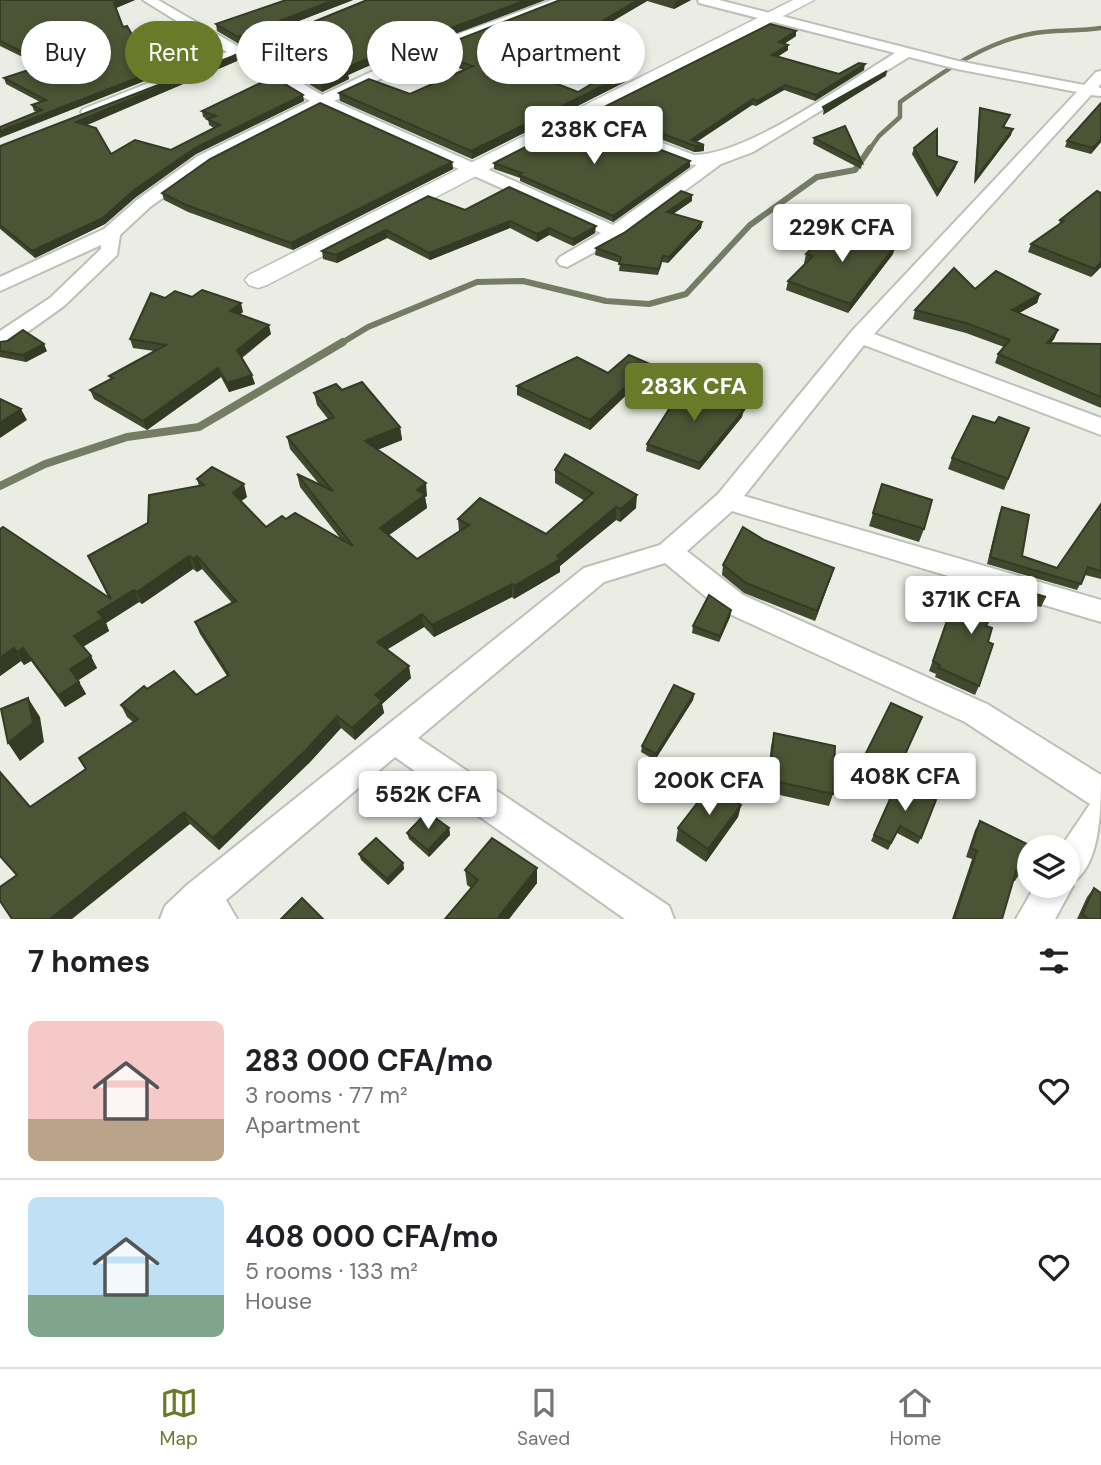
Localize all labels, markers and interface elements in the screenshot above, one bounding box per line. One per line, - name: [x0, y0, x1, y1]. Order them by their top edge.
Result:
- chip: Buy: [21, 21, 111, 84]
- chip: Rent: [125, 21, 223, 84]
- chip: Filters: [237, 21, 353, 84]
- chip: New: [367, 21, 463, 84]
- chip: Apartment: [477, 21, 645, 84]
- pin: 238K CFA: [522, 106, 666, 166]
- text: 238K CFA: [541, 114, 647, 144]
- pin: 229K CFA: [770, 204, 914, 264]
- text: 229K CFA: [789, 212, 895, 242]
- pin: 283K CFA: [622, 364, 766, 423]
- text: 283K CFA: [641, 371, 747, 401]
- pin: 371K CFA: [899, 576, 1043, 636]
- text: 371K CFA: [921, 584, 1021, 614]
- pin: 408K CFA: [833, 754, 977, 813]
- pin: 200K CFA: [637, 758, 781, 817]
- text: 408K CFA: [850, 761, 960, 791]
- text: 200K CFA: [654, 765, 764, 795]
- pin: 552K CFA: [356, 772, 500, 831]
- text: 552K CFA: [375, 779, 481, 809]
- map controls: [1017, 835, 1080, 898]
- button: layers: [1017, 835, 1080, 898]
- text: 7 homes: [28, 942, 150, 981]
- icon: filters: [1035, 942, 1073, 980]
- text: 283 000 CFA/mo: [245, 1041, 493, 1080]
- icon: home: [84, 1049, 168, 1133]
- icon: heart: [1035, 1072, 1073, 1110]
- text: 3 rooms · 77 m²: [245, 1080, 408, 1110]
- text: Apartment: [245, 1110, 360, 1140]
- text: 408 000 CFA/mo: [245, 1217, 499, 1256]
- icon: home: [84, 1225, 168, 1309]
- icon: heart: [1035, 1248, 1073, 1286]
- text: 5 rooms · 133 m²: [245, 1256, 418, 1286]
- text: House: [245, 1286, 312, 1316]
- tab: Map: [160, 1384, 198, 1451]
- tab: Saved: [517, 1384, 570, 1451]
- tab: Home: [889, 1384, 941, 1451]

